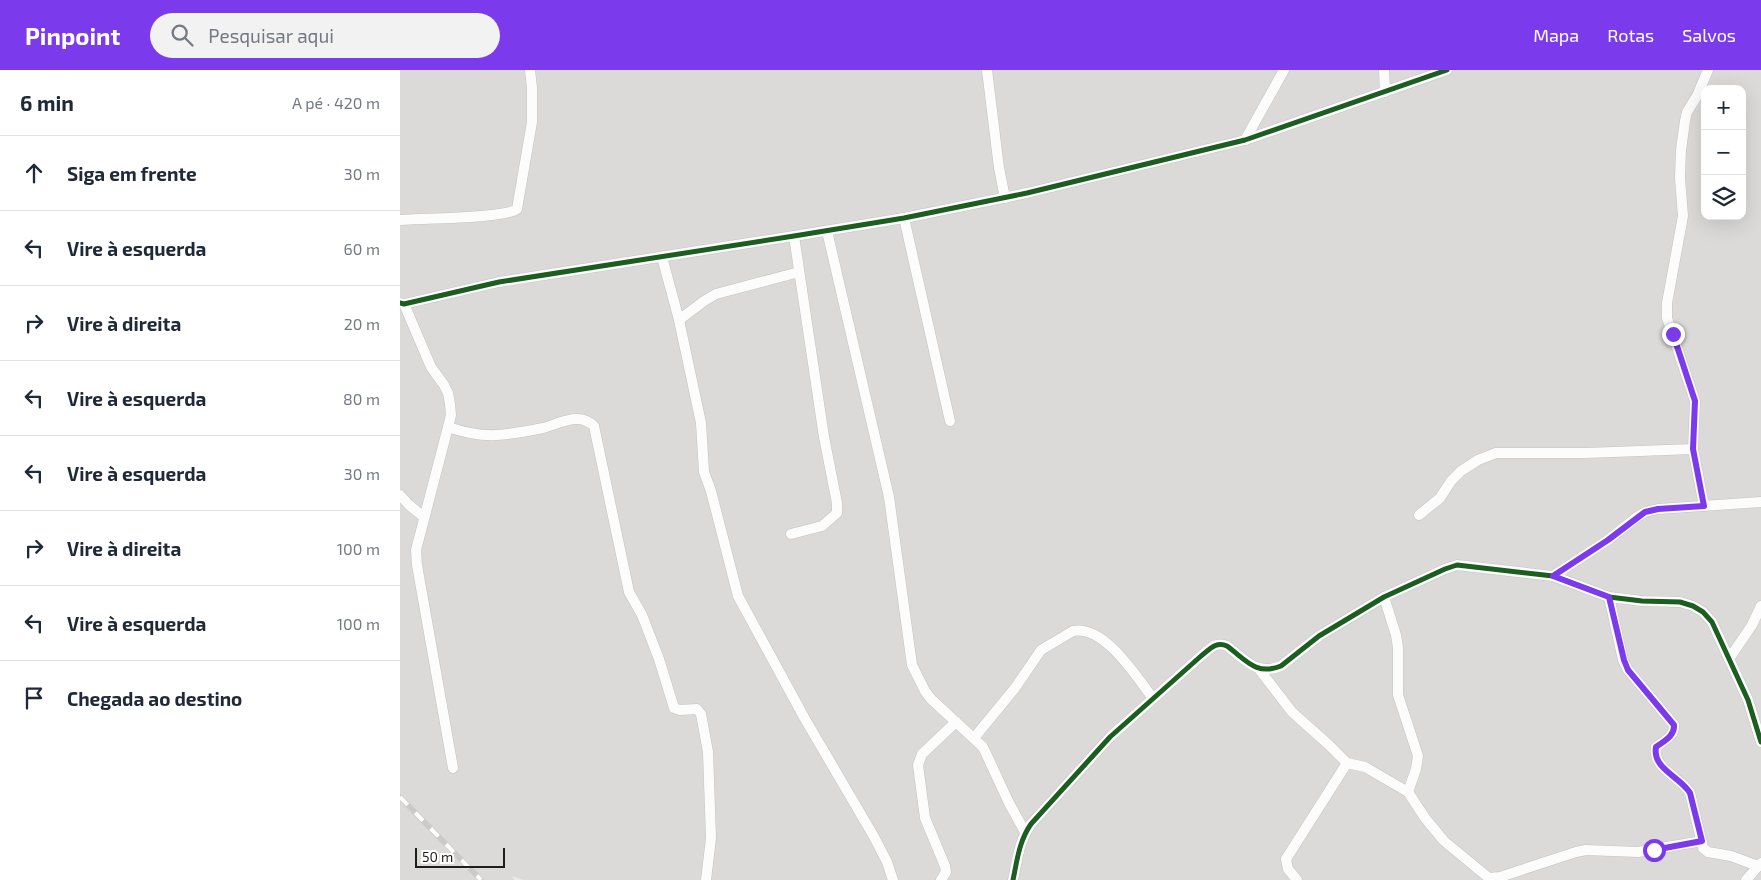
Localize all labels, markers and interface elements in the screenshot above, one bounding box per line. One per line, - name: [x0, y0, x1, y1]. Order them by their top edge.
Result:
- search box: [150, 13, 500, 58]
- text: Pinpoint: [25, 21, 120, 50]
- icon: search: [168, 21, 196, 49]
- text: Pesquisar aqui: [208, 24, 334, 47]
- text: Mapa: [1533, 24, 1579, 46]
- text: Rotas: [1607, 24, 1654, 46]
- text: Salvos: [1682, 24, 1736, 46]
- map controls: [1701, 85, 1746, 220]
- button: +: [1701, 85, 1746, 130]
- text: 6 min: [20, 90, 74, 115]
- text: A pé · 420 m: [292, 93, 380, 112]
- button: −: [1701, 130, 1746, 175]
- icon: ahead: [20, 159, 48, 187]
- text: Siga em frente: [67, 162, 197, 185]
- text: 30 m: [344, 164, 380, 183]
- button: layers: [1701, 175, 1746, 220]
- icon: left: [20, 234, 48, 262]
- text: Vire à esquerda: [67, 237, 206, 260]
- text: 60 m: [344, 239, 380, 258]
- icon: right: [20, 309, 48, 337]
- text: Vire à direita: [67, 312, 181, 335]
- text: 20 m: [344, 314, 380, 333]
- route end: [1662, 323, 1685, 346]
- icon: left: [20, 384, 48, 412]
- text: Vire à esquerda: [67, 387, 206, 410]
- text: 80 m: [343, 389, 380, 408]
- icon: left: [20, 459, 48, 487]
- text: Vire à esquerda: [67, 462, 206, 485]
- text: 30 m: [344, 464, 380, 483]
- icon: right: [20, 534, 48, 562]
- text: Vire à direita: [67, 537, 181, 560]
- text: 100 m: [337, 539, 380, 558]
- icon: left: [20, 609, 48, 637]
- text: Vire à esquerda: [67, 612, 206, 635]
- text: 100 m: [337, 614, 380, 633]
- icon: arrive: [20, 684, 48, 712]
- text: Chegada ao destino: [67, 687, 242, 710]
- route start: [1643, 839, 1666, 862]
- scale bar: [415, 845, 505, 868]
- text: 50 m: [422, 848, 453, 865]

